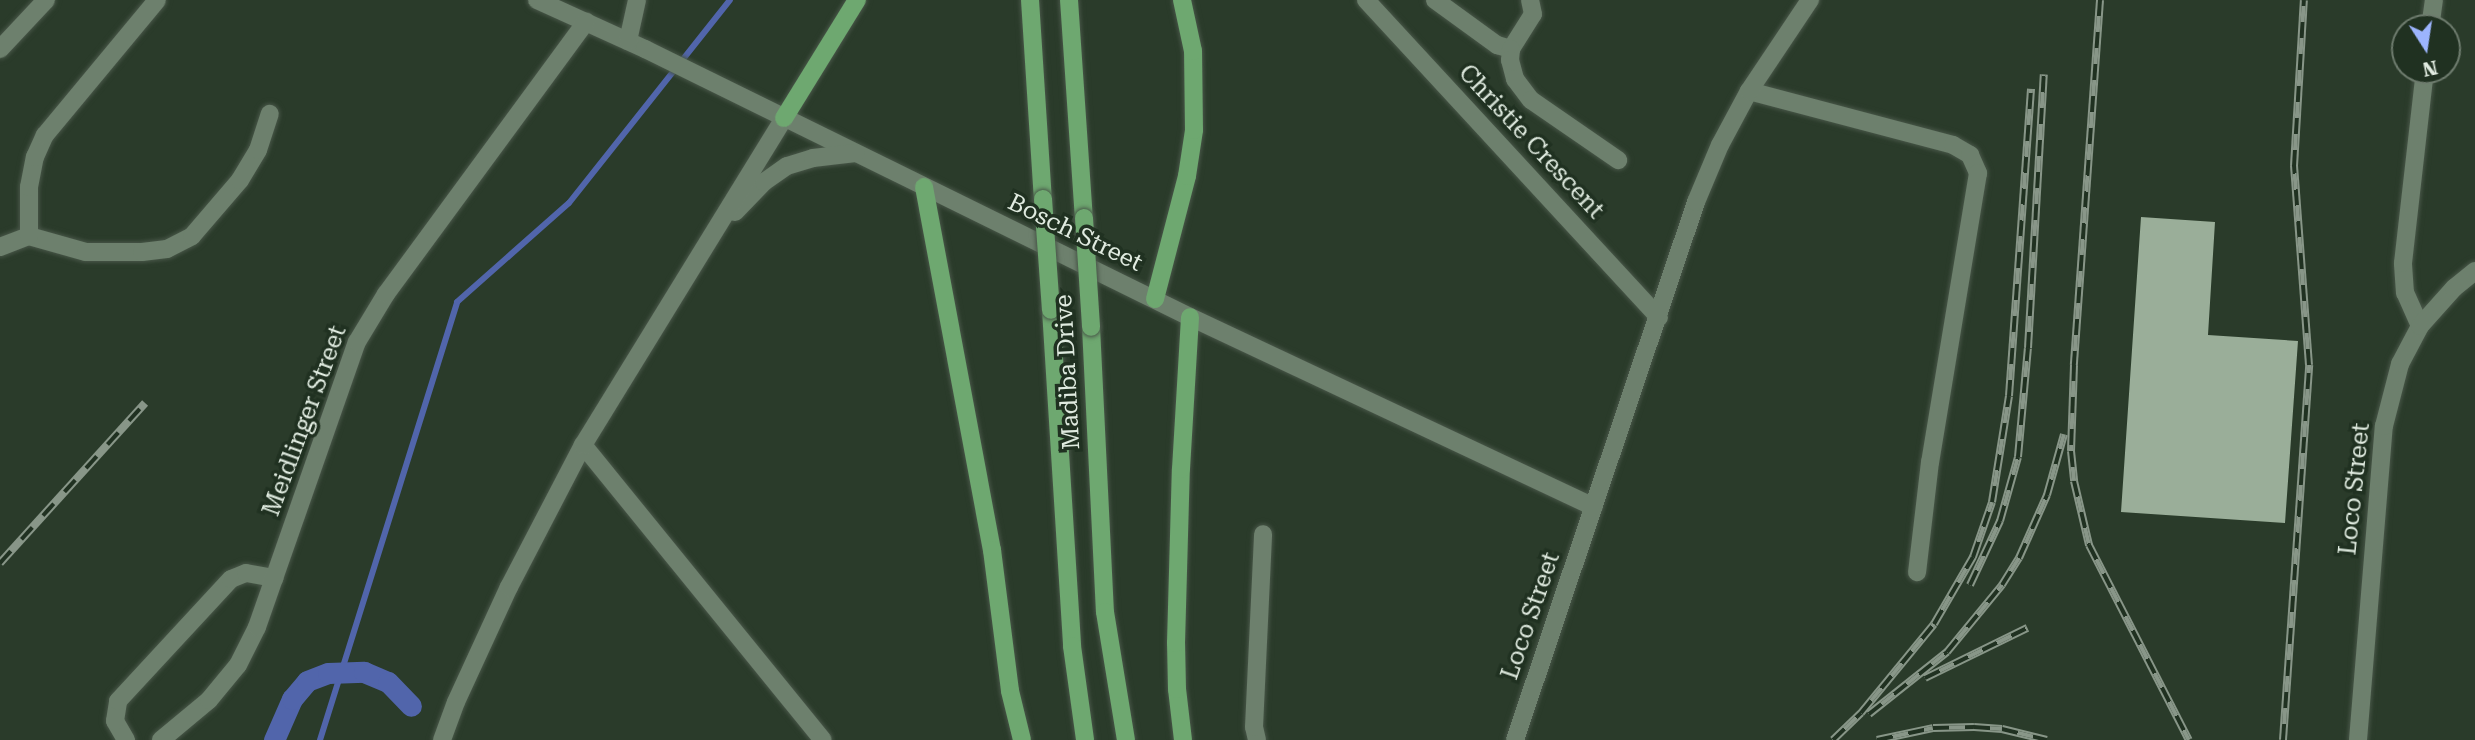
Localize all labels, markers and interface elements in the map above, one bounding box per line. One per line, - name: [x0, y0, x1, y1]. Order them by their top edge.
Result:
- north arrow: [2391, 14, 2461, 84]
- text: N: [2421, 55, 2440, 81]
- street label: Christie Crescent: [1452, 59, 1610, 225]
- street label: Bosch Street: [1003, 188, 1147, 278]
- street label: Madiba Drive: [1050, 294, 1086, 450]
- street label: Meidlinger Street: [257, 322, 353, 520]
- street label: Loco Street: [2334, 421, 2376, 557]
- street label: Loco Street: [1496, 549, 1566, 683]

